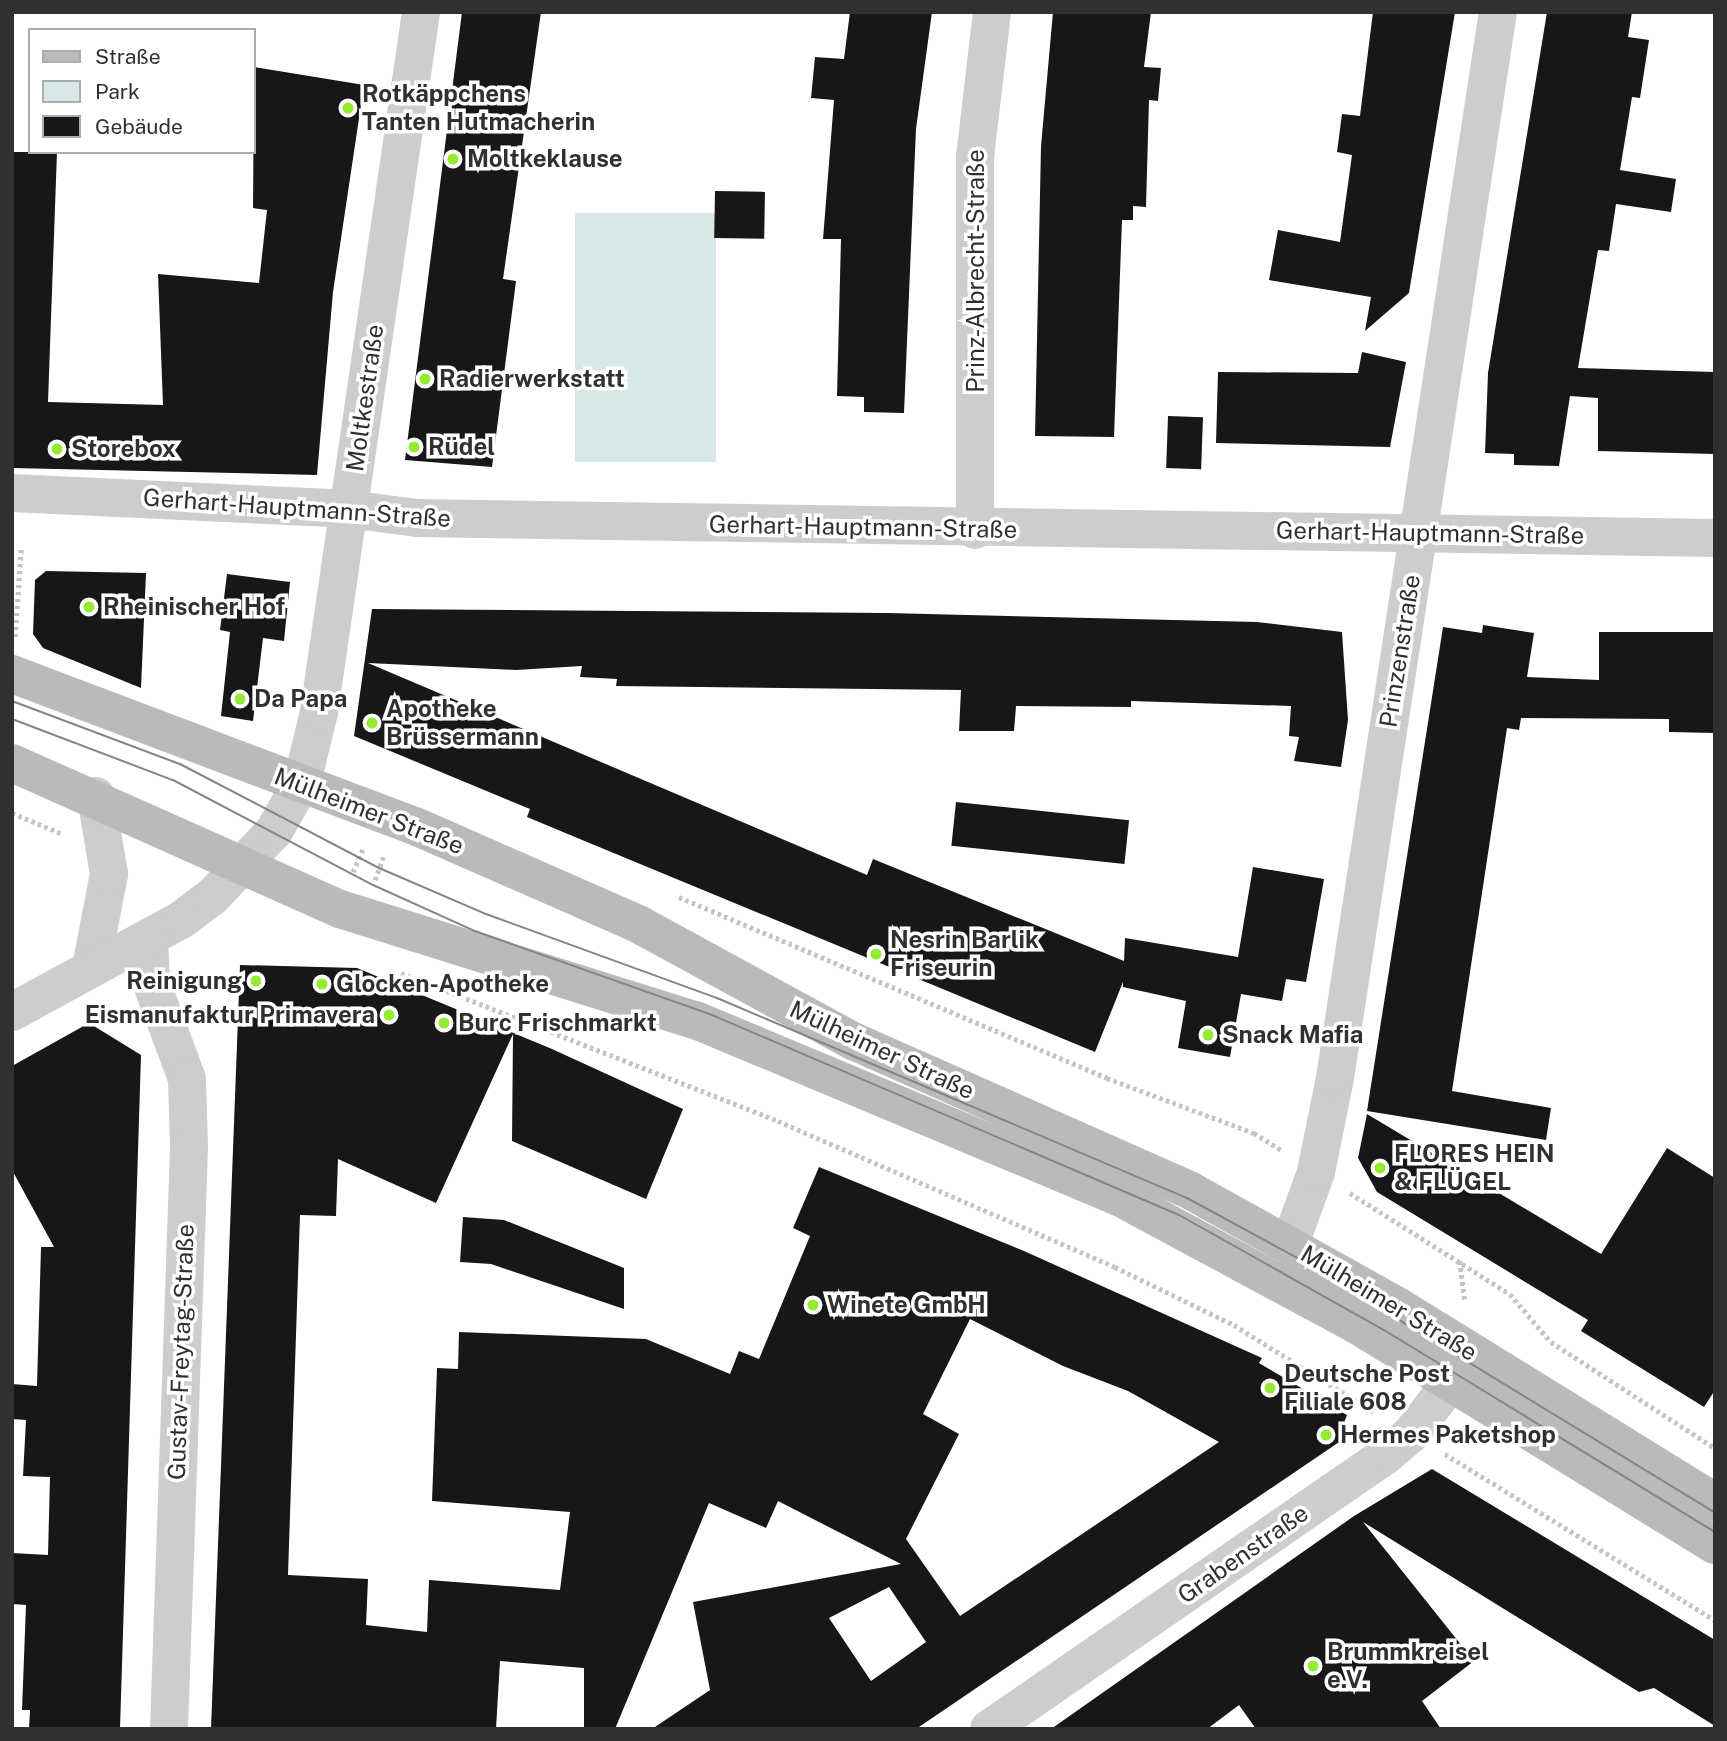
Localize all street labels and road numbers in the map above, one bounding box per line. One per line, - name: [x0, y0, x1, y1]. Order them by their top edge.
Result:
- street label: Prinz-Albrecht-Straße: [962, 149, 990, 393]
- street label: Moltkestraße: [340, 323, 390, 473]
- street label: Gerhart-Hauptmann-Straße: [142, 483, 452, 533]
- street label: Gerhart-Hauptmann-Straße: [709, 510, 1017, 544]
- street label: Gerhart-Hauptmann-Straße: [1276, 516, 1584, 550]
- street label: Prinzenstraße: [1374, 572, 1426, 730]
- street label: Mülheimer Straße: [270, 762, 468, 860]
- street label: Mülheimer Straße: [785, 995, 979, 1105]
- street label: Gustav-Freytag-Straße: [162, 1223, 200, 1481]
- street label: Mülheimer Straße: [1296, 1239, 1482, 1367]
- street label: Grabenstraße: [1172, 1498, 1314, 1610]

